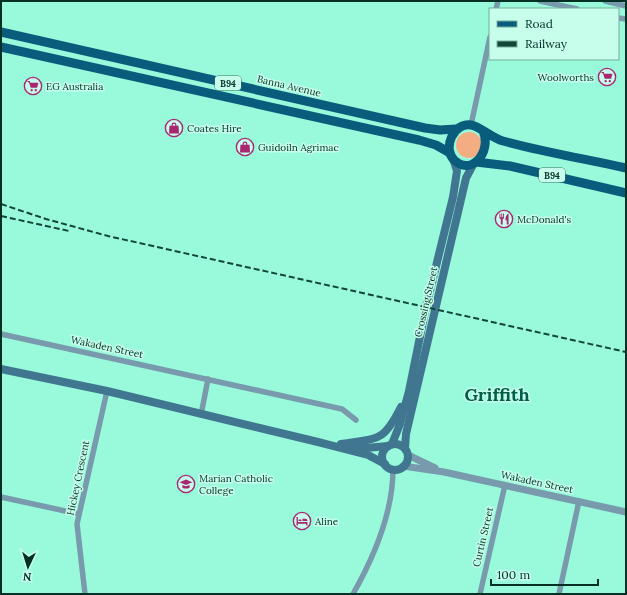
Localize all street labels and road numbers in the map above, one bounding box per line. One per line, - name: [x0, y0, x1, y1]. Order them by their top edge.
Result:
- street label: Banna Avenue: [256, 72, 323, 100]
- road number: B94: [215, 76, 241, 90]
- road number: B94: [539, 168, 565, 182]
- street label: Crossing Street: [412, 265, 440, 338]
- street label: Wakaden Street: [70, 333, 145, 361]
- street label: Hickey Crescent: [64, 439, 92, 517]
- street label: Wakaden Street: [500, 468, 575, 496]
- street label: Curtin Street: [470, 506, 496, 568]

